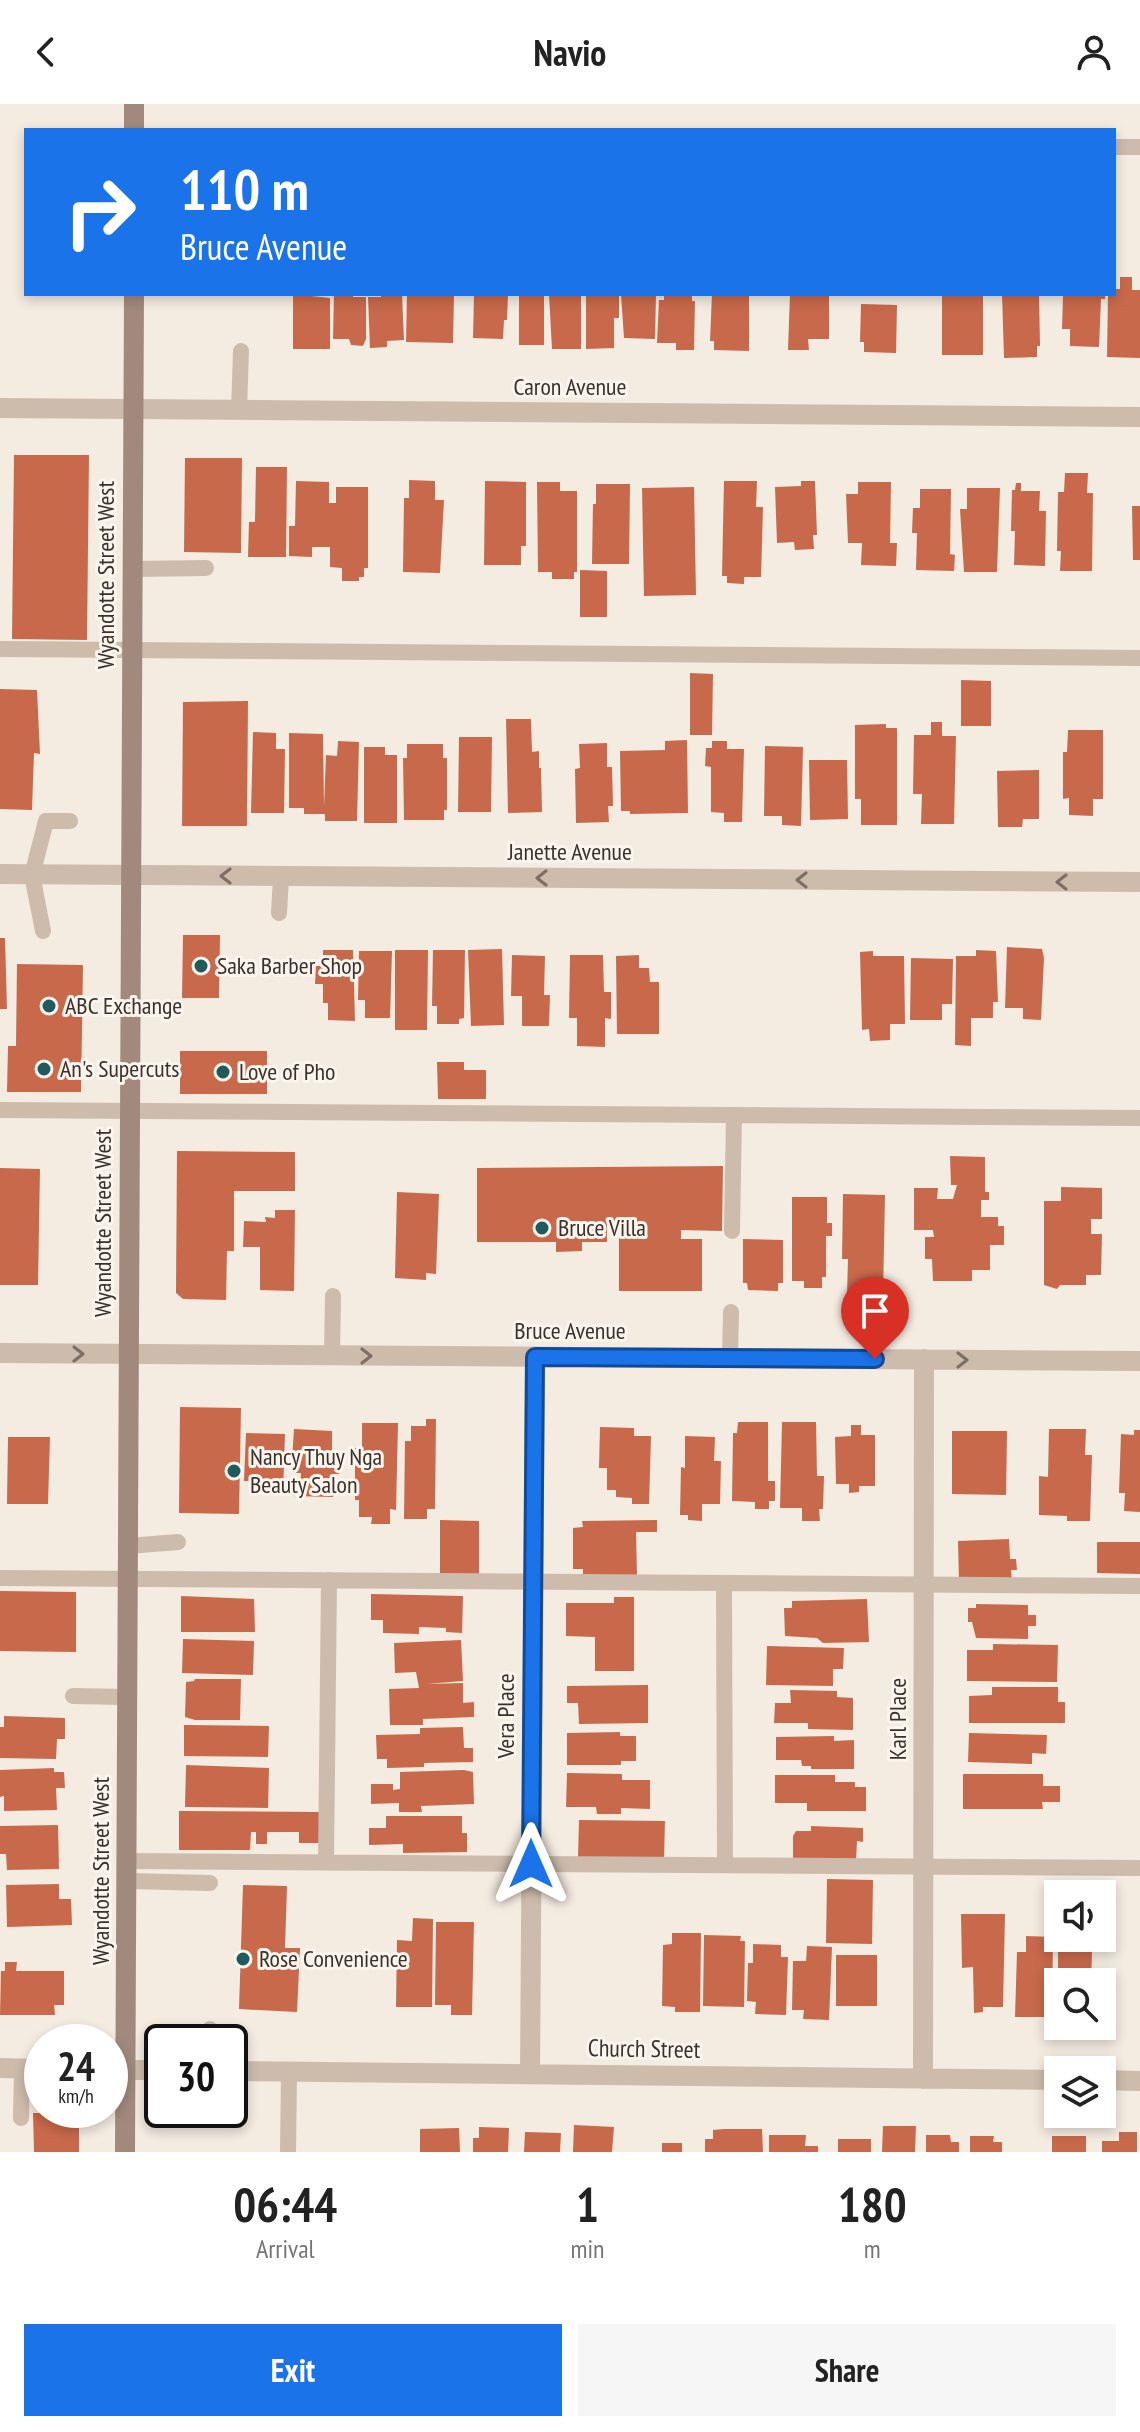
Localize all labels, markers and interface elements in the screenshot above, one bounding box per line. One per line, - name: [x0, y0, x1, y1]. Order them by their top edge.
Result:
- text: Navio: [534, 29, 606, 76]
- icon: back: [24, 30, 68, 74]
- icon: person: [1072, 30, 1116, 74]
- text: 110 m: [180, 153, 309, 225]
- icon: right: [48, 160, 152, 264]
- text: Bruce Avenue: [180, 223, 347, 270]
- street label: Caron Avenue: [514, 371, 626, 402]
- street label: Wyandotte Street West: [90, 481, 121, 669]
- street label: Janette Avenue: [507, 836, 632, 867]
- one-way arrow: [219, 867, 232, 884]
- one-way arrow: [535, 869, 548, 887]
- one-way arrow: [795, 871, 808, 889]
- one-way arrow: [1055, 873, 1068, 891]
- place label: Saka Barber Shop: [217, 950, 362, 981]
- marker: Saka Barber Shop: [192, 957, 210, 975]
- place label: ABC Exchange: [65, 990, 182, 1021]
- marker: ABC Exchange: [40, 997, 58, 1015]
- place label: An's Supercuts: [60, 1053, 179, 1084]
- place label: Love of Pho: [239, 1056, 335, 1087]
- marker: An's Supercuts: [35, 1060, 53, 1078]
- marker: Love of Pho: [214, 1063, 232, 1081]
- street label: Wyandotte Street West: [87, 1129, 118, 1317]
- place label: Bruce Villa: [558, 1212, 646, 1243]
- marker: Bruce Villa: [533, 1219, 551, 1237]
- pin: [841, 1277, 909, 1359]
- icon: arrive: [853, 1289, 897, 1333]
- street label: Bruce Avenue: [514, 1315, 626, 1346]
- one-way arrow: [72, 1345, 85, 1363]
- one-way arrow: [360, 1347, 373, 1365]
- one-way arrow: [956, 1351, 969, 1369]
- place label: Nancy Thuy Nga Beauty Salon: [250, 1441, 382, 1500]
- marker: Nancy Thuy Nga Beauty Salon: [225, 1462, 243, 1480]
- street label: Vera Place: [490, 1673, 521, 1760]
- street label: Karl Place: [882, 1678, 913, 1760]
- street label: Wyandotte Street West: [85, 1777, 116, 1965]
- position arrow: [489, 1822, 573, 1906]
- map controls: [1044, 1880, 1116, 2128]
- button: sound: [1044, 1880, 1116, 1952]
- place label: Rose Convenience: [259, 1943, 408, 1974]
- marker: Rose Convenience: [234, 1950, 252, 1968]
- button: search: [1044, 1968, 1116, 2040]
- speed limit sign: 30: [144, 2024, 248, 2128]
- street label: Church Street: [588, 2032, 701, 2065]
- text: 24: [57, 2040, 95, 2092]
- button: layers: [1044, 2056, 1116, 2128]
- text: km/h: [58, 2083, 94, 2109]
- text: 06:44: [233, 2173, 337, 2235]
- text: 1: [576, 2173, 599, 2235]
- text: 180: [838, 2173, 907, 2235]
- text: Arrival: [256, 2232, 315, 2265]
- text: min: [570, 2232, 604, 2265]
- text: m: [864, 2232, 881, 2265]
- button: Exit: [24, 2324, 562, 2416]
- button: Share: [578, 2324, 1116, 2416]

